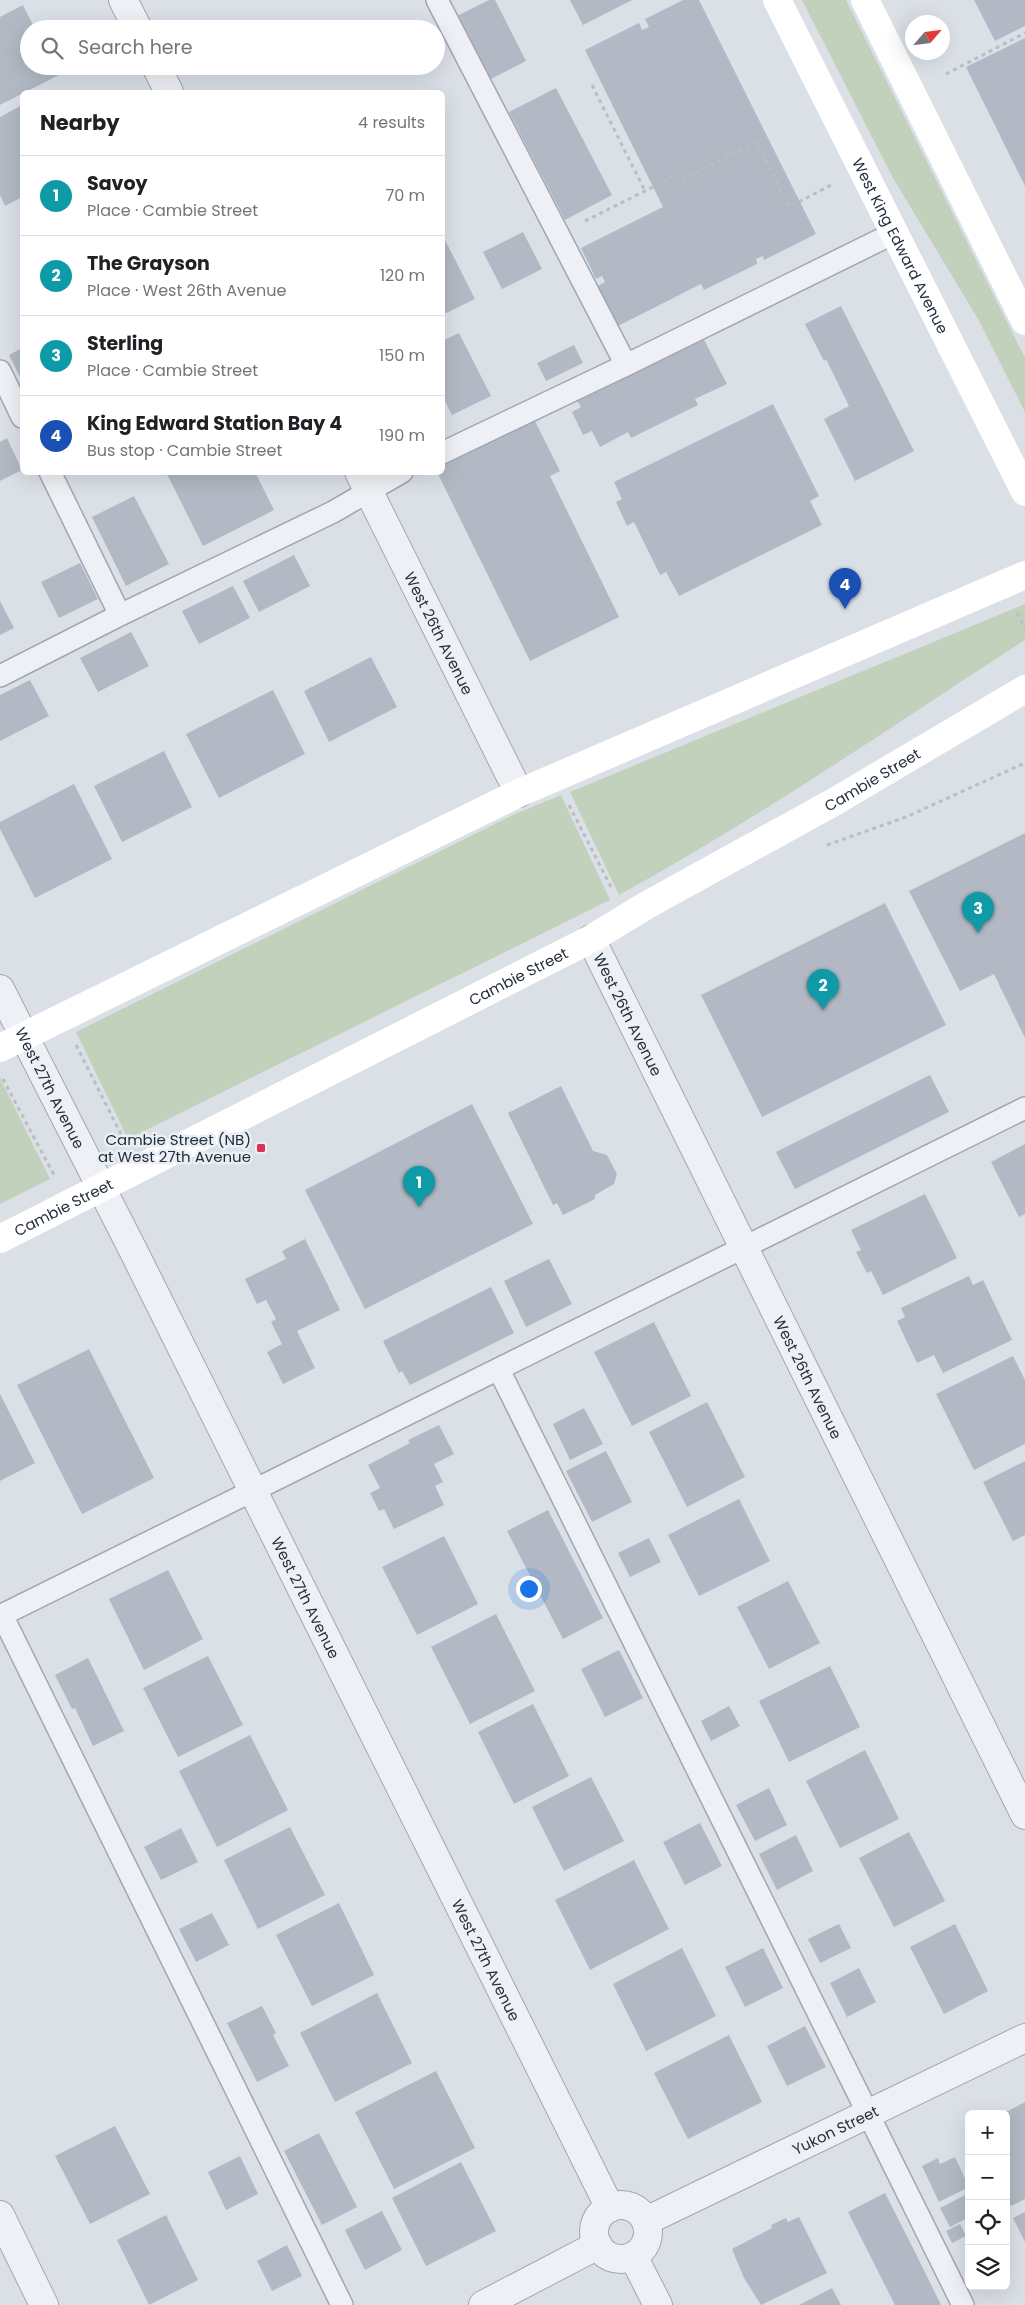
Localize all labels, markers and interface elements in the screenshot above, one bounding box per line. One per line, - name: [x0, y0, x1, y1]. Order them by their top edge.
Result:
- north arrow: [905, 15, 950, 60]
- search box: [20, 20, 445, 75]
- icon: search: [38, 34, 66, 62]
- text: Search here: [78, 34, 192, 61]
- text: Nearby: [40, 108, 120, 137]
- text: 4 results: [358, 111, 425, 134]
- street label: West King Edward Avenue: [848, 154, 954, 337]
- text: Savoy: [87, 170, 148, 197]
- text: 1: [53, 184, 59, 207]
- text: 70 m: [385, 184, 425, 207]
- text: Place · Cambie Street: [87, 199, 258, 222]
- text: The Grayson: [87, 250, 210, 277]
- text: 2: [51, 264, 61, 287]
- text: 120 m: [380, 264, 425, 287]
- text: Place · West 26th Avenue: [87, 279, 286, 302]
- text: Sterling: [87, 330, 163, 357]
- text: 3: [51, 344, 61, 367]
- text: 150 m: [379, 344, 425, 367]
- text: Place · Cambie Street: [87, 359, 258, 382]
- text: King Edward Station Bay 4: [87, 410, 342, 437]
- text: 4: [51, 424, 61, 447]
- text: 190 m: [379, 424, 425, 447]
- text: Bus stop · Cambie Street: [87, 439, 282, 462]
- street label: West 26th Avenue: [400, 568, 479, 698]
- pin: 4: [829, 568, 861, 609]
- street label: Cambie Street: [820, 743, 924, 816]
- pin: 3: [962, 892, 994, 933]
- street label: Cambie Street: [465, 942, 571, 1010]
- street label: West 26th Avenue: [589, 949, 668, 1079]
- pin: 2: [807, 969, 839, 1010]
- street label: West 27th Avenue: [11, 1024, 90, 1152]
- place label: Cambie Street (NB) at West 27th Avenue: [98, 1129, 251, 1167]
- marker: Cambie Street (NB) at West 27th Avenue: [255, 1142, 267, 1154]
- pin: 1: [403, 1166, 435, 1207]
- street label: Cambie Street: [10, 1173, 116, 1241]
- street label: West 26th Avenue: [769, 1312, 847, 1442]
- street label: West 27th Avenue: [267, 1533, 345, 1662]
- your location: [516, 1576, 542, 1602]
- street label: West 27th Avenue: [447, 1895, 526, 2024]
- street label: Yukon Street: [789, 2100, 882, 2159]
- map controls: [965, 2110, 1010, 2290]
- button: +: [965, 2110, 1010, 2155]
- button: −: [965, 2155, 1010, 2200]
- button: locate: [965, 2200, 1010, 2245]
- button: layers: [965, 2245, 1010, 2290]

